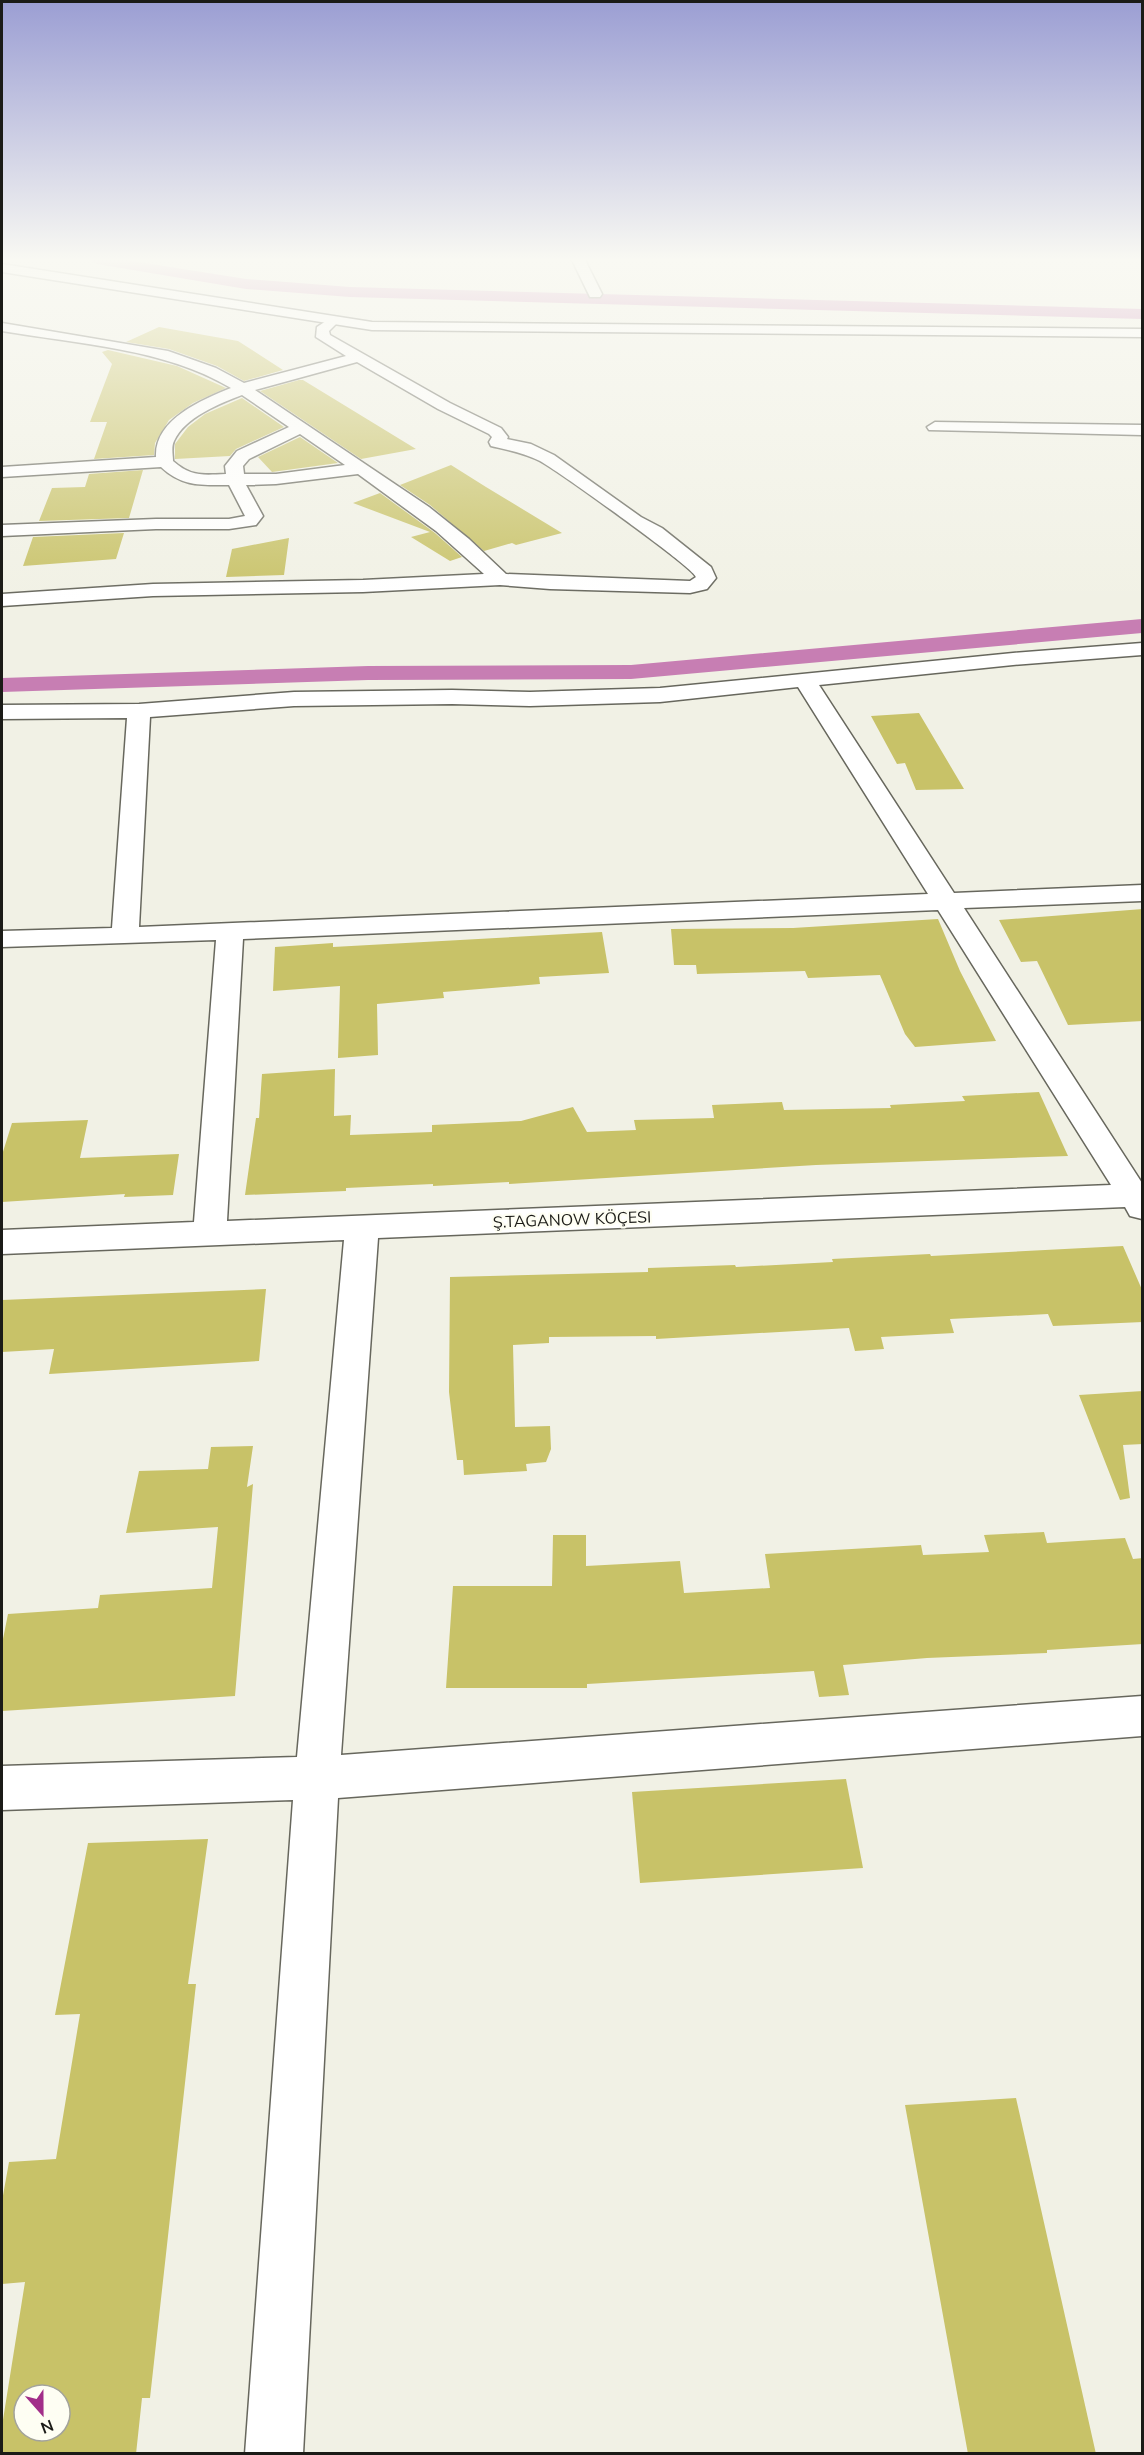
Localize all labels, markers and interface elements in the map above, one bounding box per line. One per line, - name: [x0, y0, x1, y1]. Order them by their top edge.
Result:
- street label: Ş.TAGANOW KÖÇESI: [493, 1206, 651, 1232]
- north arrow: [12, 2383, 72, 2443]
- text: N: [38, 2416, 57, 2439]

